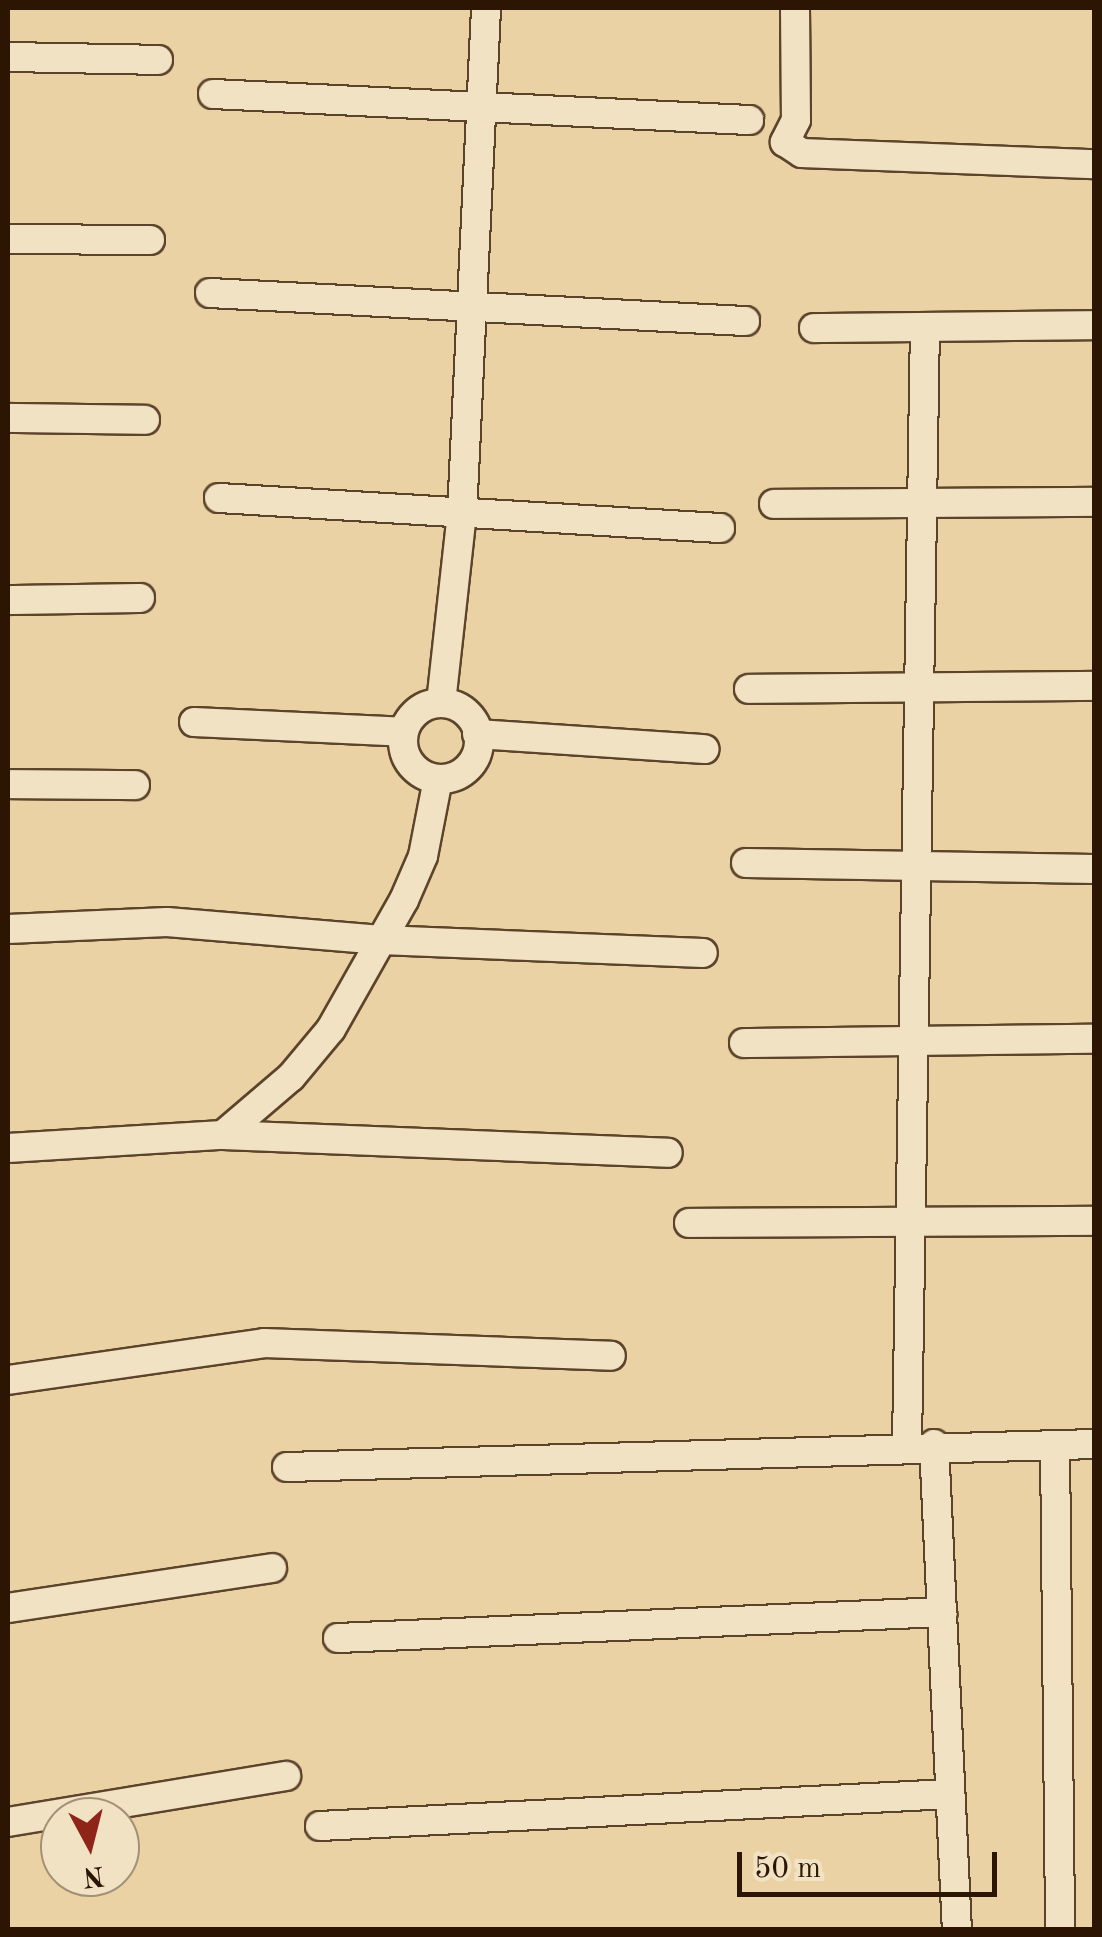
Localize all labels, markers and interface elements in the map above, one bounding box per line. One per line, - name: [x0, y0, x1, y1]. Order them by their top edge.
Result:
- north arrow: [40, 1797, 140, 1897]
- scale bar: [742, 1832, 1002, 1894]
- text: 50 m: [754, 1854, 821, 1884]
- text: N: [81, 1860, 106, 1890]

